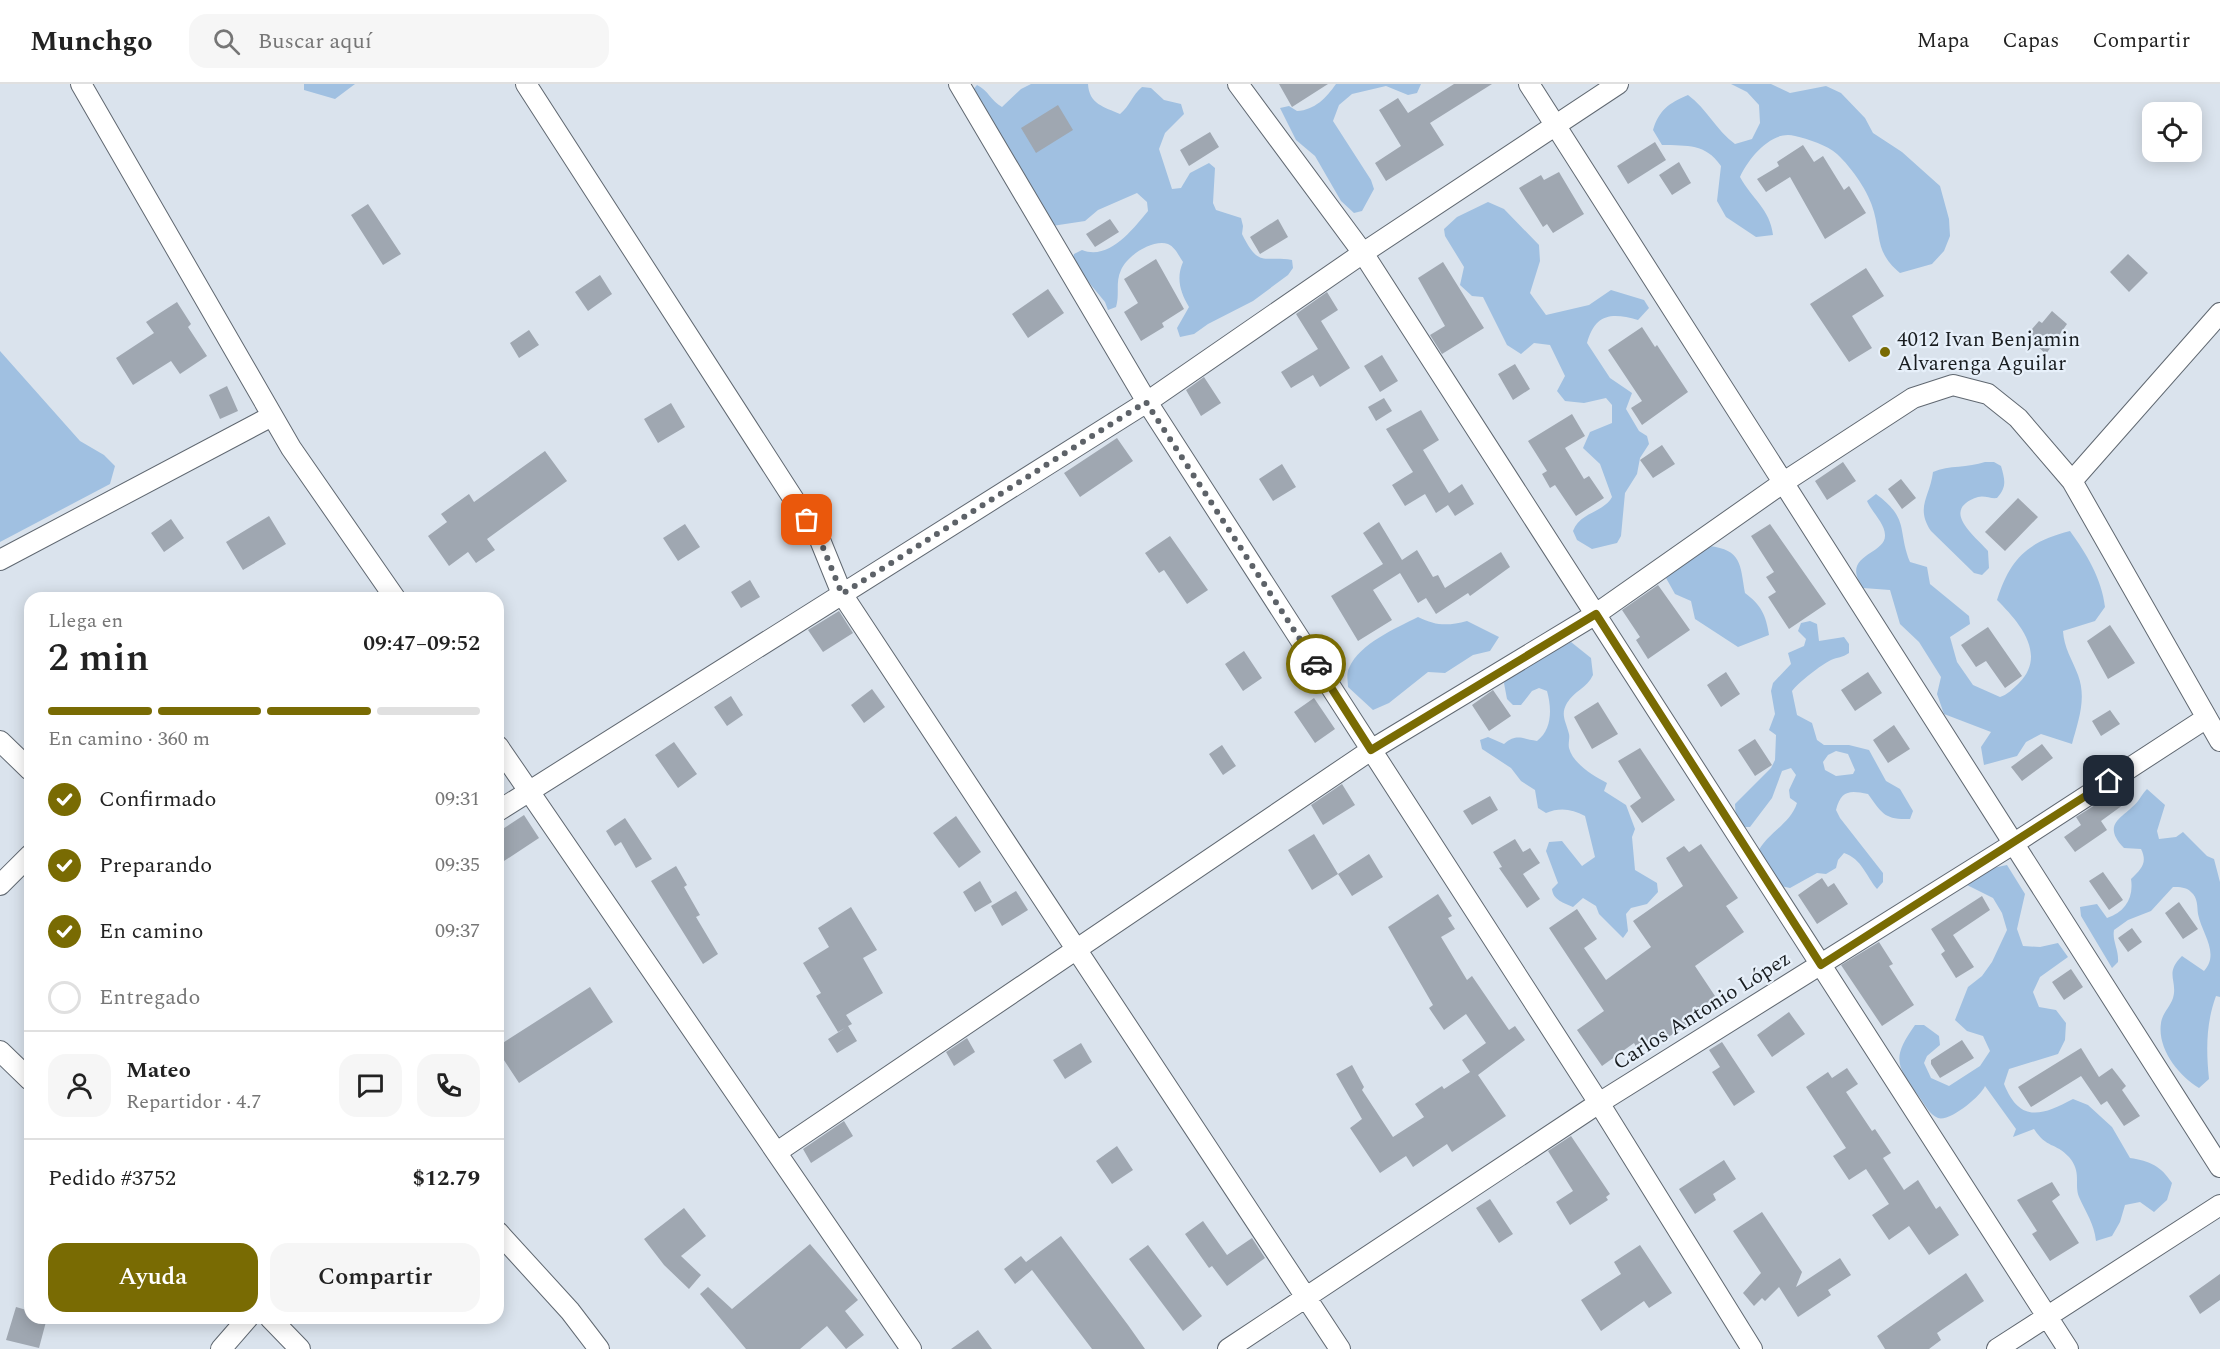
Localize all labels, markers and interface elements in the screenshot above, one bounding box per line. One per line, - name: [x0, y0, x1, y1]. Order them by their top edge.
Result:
- search box: [189, 14, 609, 68]
- text: Munchgo: [30, 20, 153, 63]
- icon: search: [210, 25, 243, 58]
- text: Buscar aquí: [258, 25, 372, 58]
- text: Mapa: [1917, 25, 1970, 57]
- text: Capas: [2003, 25, 2059, 57]
- text: Compartir: [2092, 25, 2190, 57]
- map controls: [2142, 102, 2202, 162]
- button: locate: [2142, 102, 2202, 162]
- place label: 4012 Ivan Benjamin Alvarenga Aguilar: [1897, 324, 2080, 380]
- marker: 4012 Ivan Benjamin Alvarenga Aguilar: [1878, 345, 1892, 359]
- pin: [781, 494, 832, 545]
- icon: bag: [790, 503, 823, 536]
- text: Llega en: [48, 606, 123, 636]
- text: 09:47–09:52: [363, 627, 480, 660]
- text: 2 min: [48, 629, 149, 688]
- courier: [1286, 634, 1346, 694]
- icon: car: [1300, 648, 1333, 681]
- text: En camino · 360 m: [48, 724, 210, 754]
- pin: [2083, 755, 2134, 806]
- icon: home: [2092, 764, 2125, 797]
- icon: check: [48, 783, 81, 816]
- text: Confirmado: [99, 783, 216, 816]
- text: 09:31: [435, 784, 480, 814]
- icon: check: [48, 849, 81, 882]
- text: Preparando: [99, 849, 212, 882]
- text: 09:35: [435, 850, 480, 880]
- icon: check: [48, 915, 81, 948]
- text: En camino: [99, 915, 203, 948]
- text: 09:37: [435, 916, 480, 946]
- street label: Carlos Antonio López: [1607, 943, 1797, 1079]
- text: Entregado: [99, 981, 200, 1014]
- button: person: [48, 1054, 111, 1117]
- text: Mateo: [126, 1054, 191, 1087]
- button: chat: [339, 1054, 402, 1117]
- button: phone: [417, 1054, 480, 1117]
- text: Repartidor · 4.7: [126, 1087, 261, 1117]
- text: Pedido #3752: [48, 1162, 176, 1195]
- text: $12.79: [412, 1162, 480, 1195]
- button: Ayuda: [48, 1243, 258, 1312]
- button: Compartir: [270, 1243, 480, 1312]

